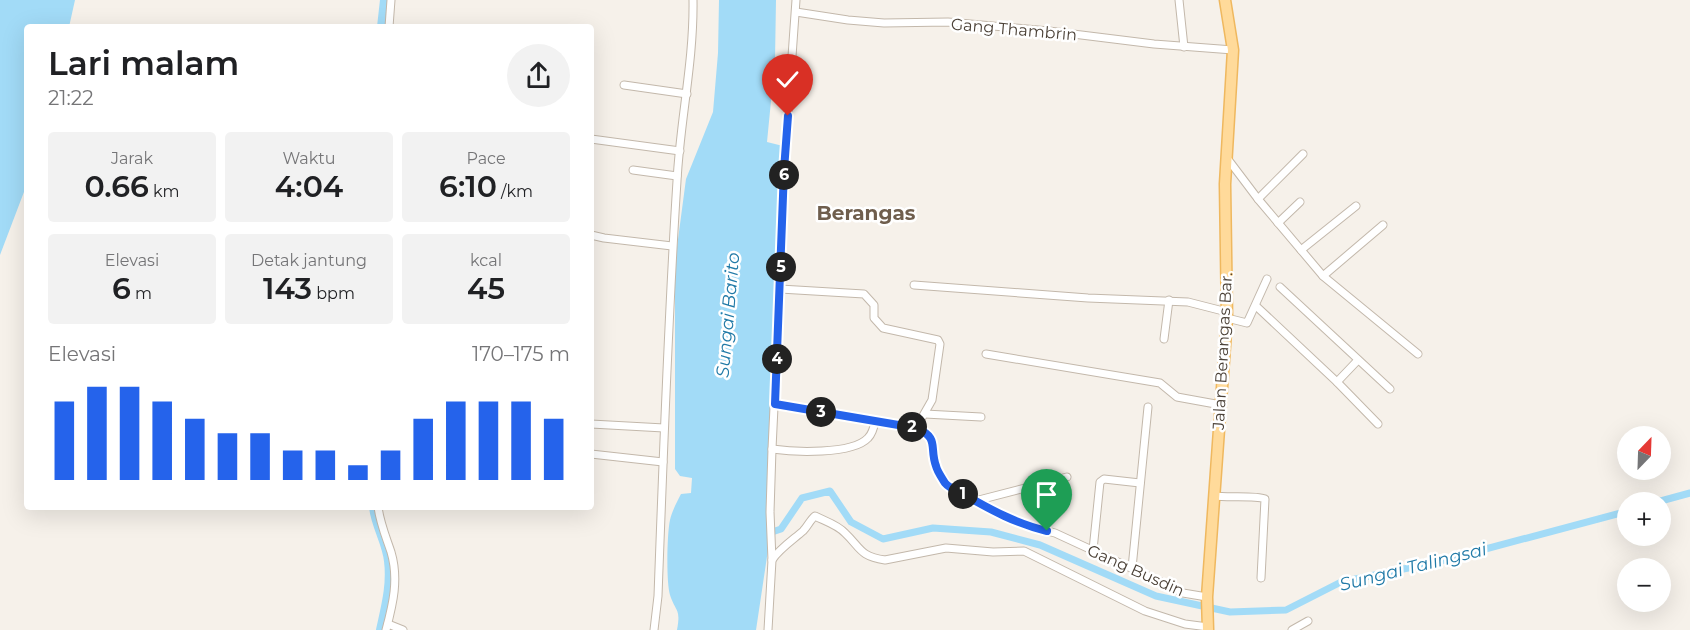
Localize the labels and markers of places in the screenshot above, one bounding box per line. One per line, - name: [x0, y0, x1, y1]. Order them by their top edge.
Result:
- pin: [762, 54, 813, 116]
- pin: 6: [769, 160, 799, 190]
- pin: 5: [766, 252, 796, 282]
- pin: 4: [762, 344, 792, 374]
- pin: 3: [806, 397, 836, 427]
- pin: 2: [897, 412, 927, 442]
- pin: [1021, 469, 1072, 531]
- pin: 1: [948, 479, 978, 509]

